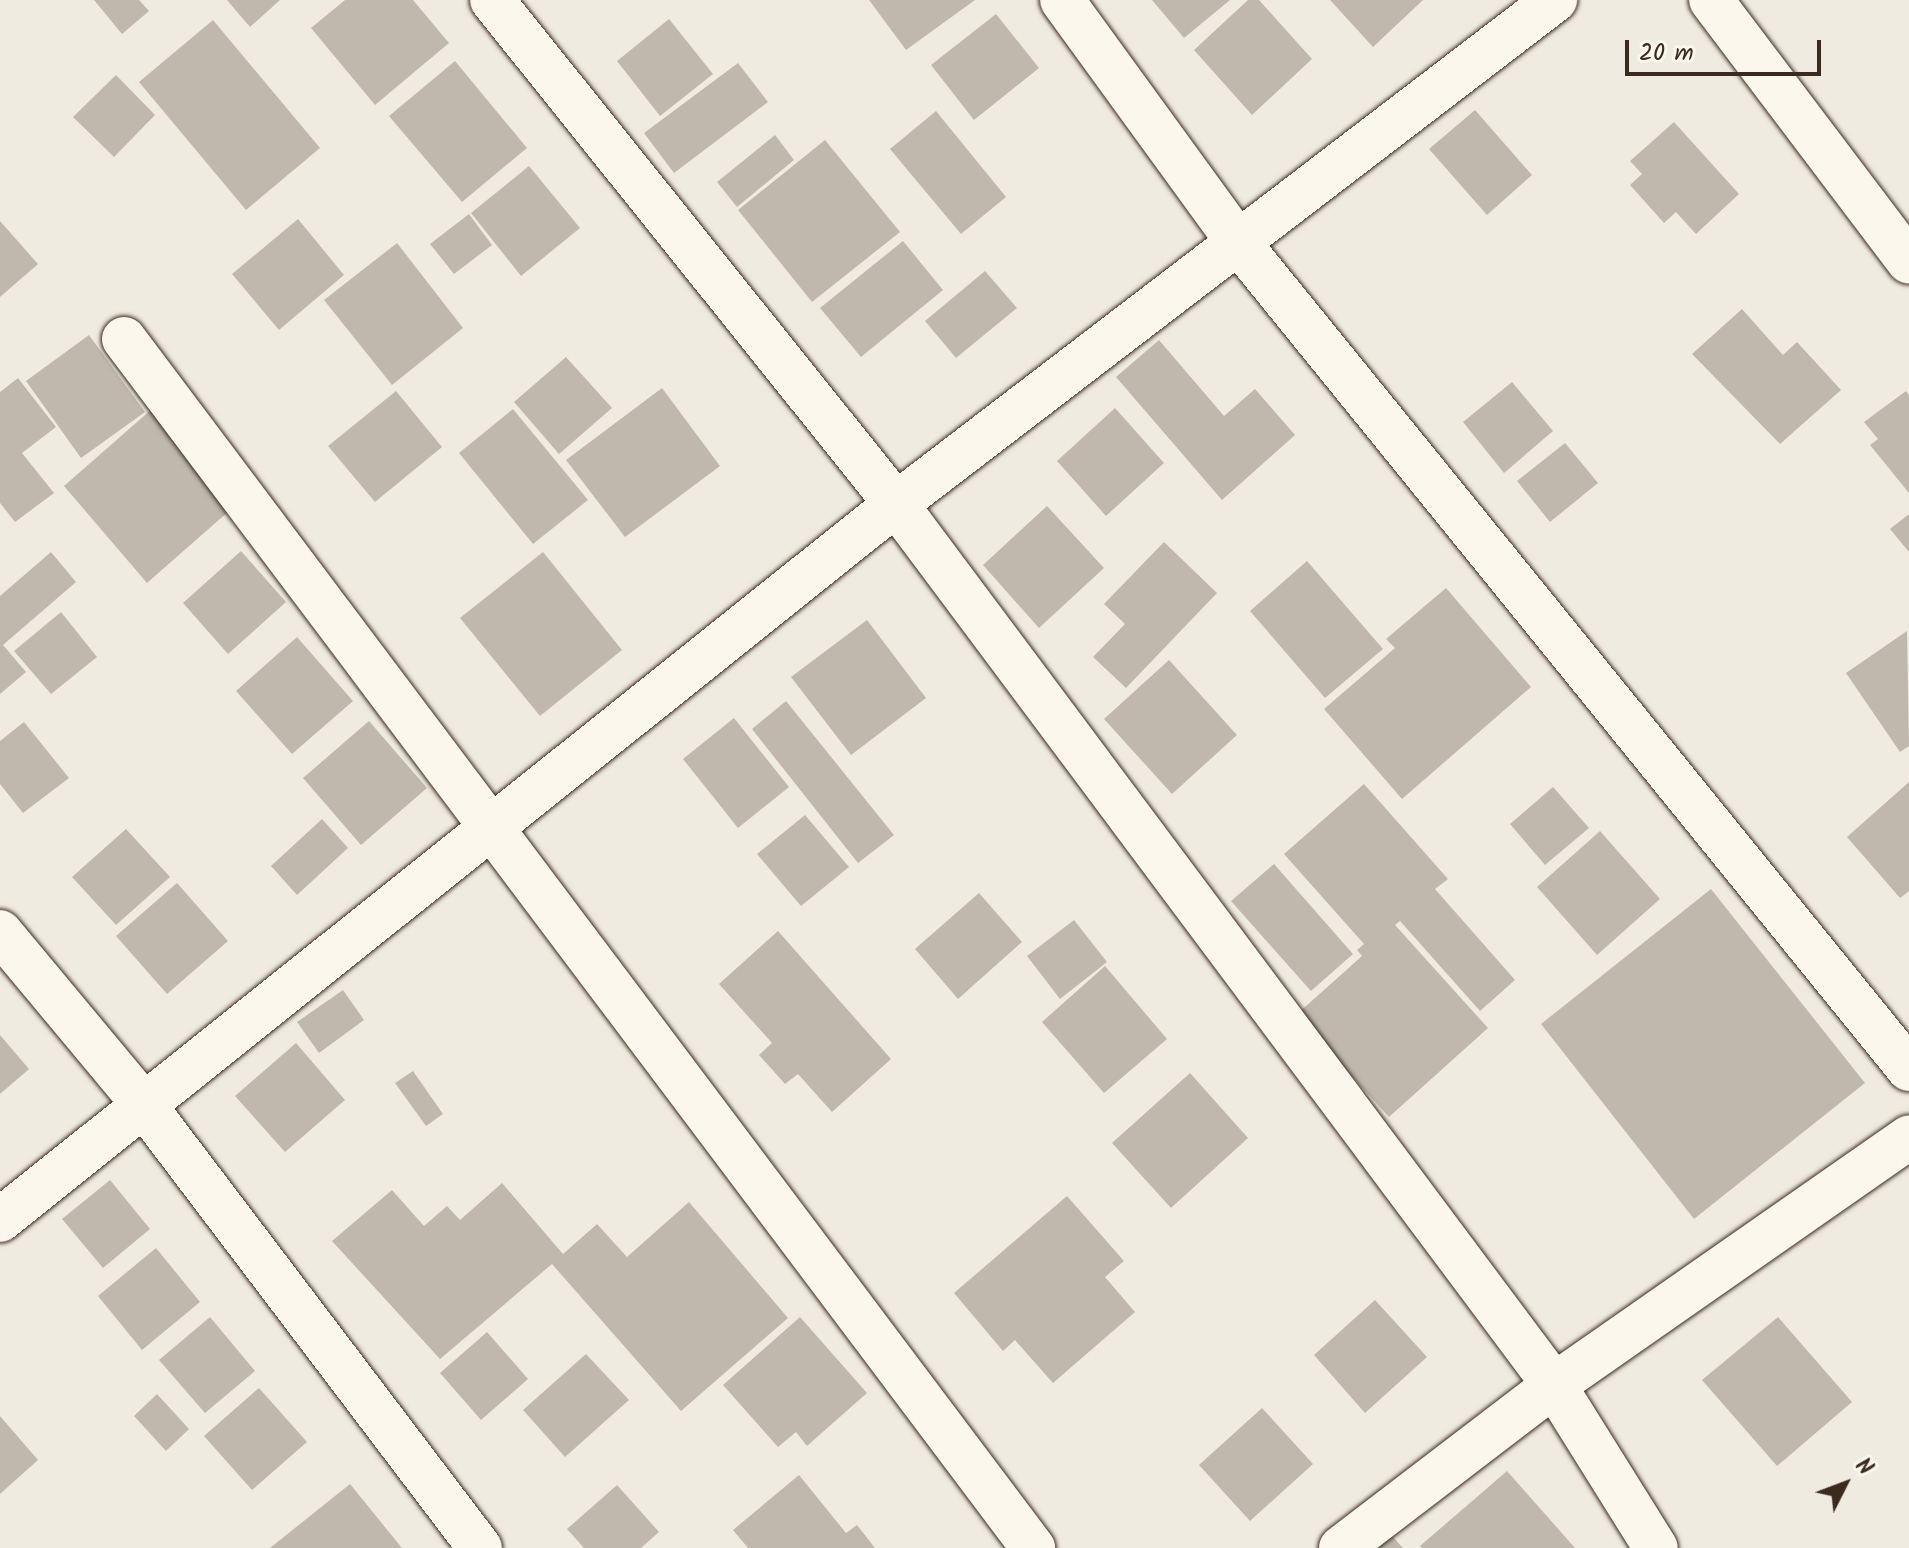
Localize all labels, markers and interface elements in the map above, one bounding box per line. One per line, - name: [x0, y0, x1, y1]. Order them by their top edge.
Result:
- scale bar: [1629, 24, 1825, 74]
- text: 20 m: [1639, 34, 1694, 73]
- north arrow: [1805, 1444, 1885, 1524]
- text: N: [1846, 1451, 1881, 1484]

